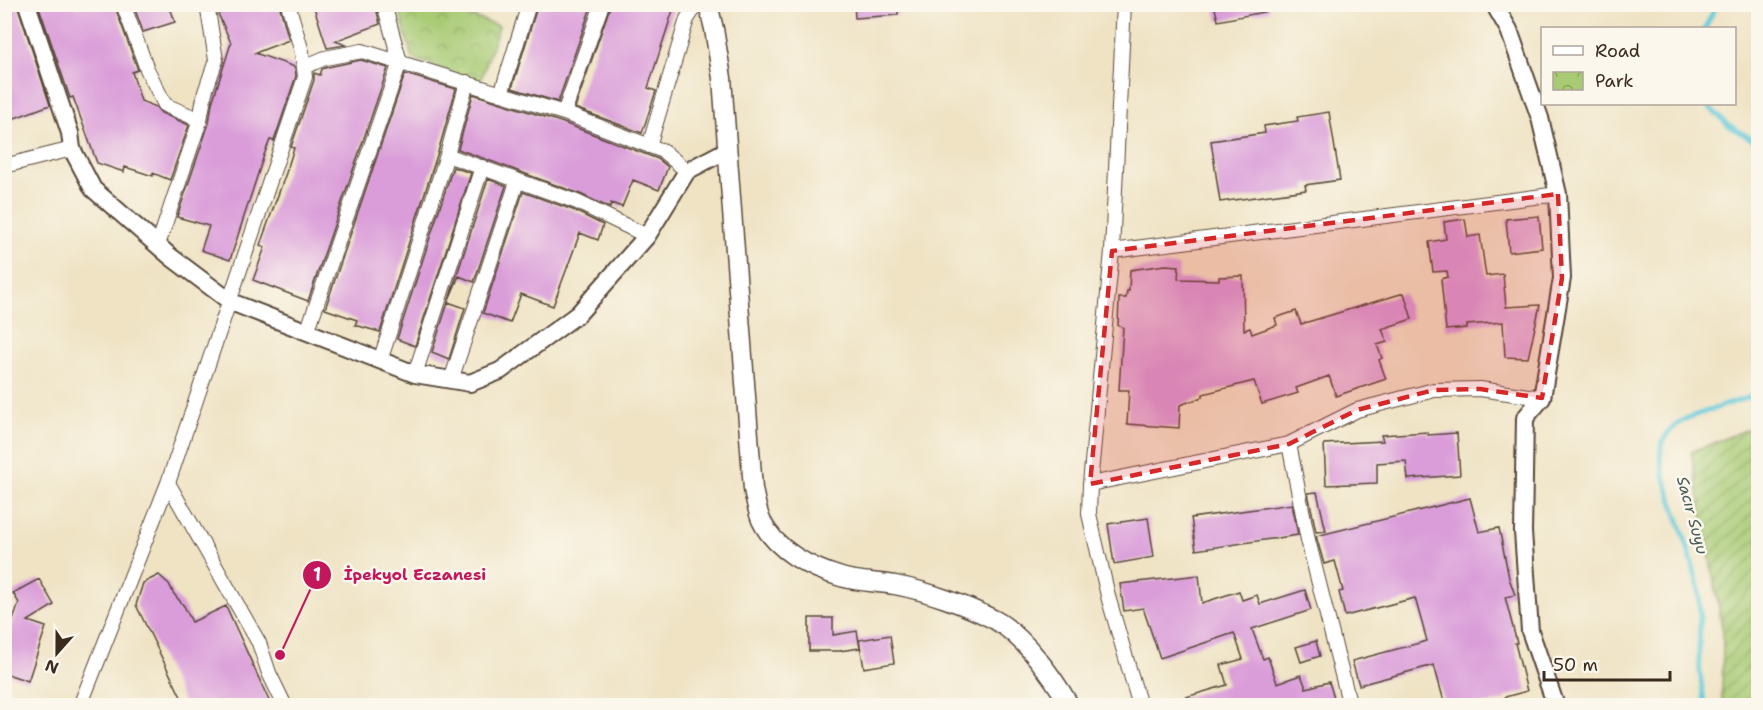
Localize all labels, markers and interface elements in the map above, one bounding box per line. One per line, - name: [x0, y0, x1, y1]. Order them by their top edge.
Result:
- legend: [1541, 27, 1736, 105]
- text: Road: [1595, 39, 1640, 63]
- text: Park: [1595, 69, 1634, 93]
- water label: Sacır Suyu: [1672, 474, 1713, 556]
- callout: İpekyol Eczanesi: [302, 558, 498, 592]
- text: 1: [313, 563, 321, 587]
- text: İpekyol Eczanesi: [344, 564, 486, 585]
- north arrow: [27, 623, 87, 683]
- scale bar: [1544, 644, 1670, 682]
- text: 50 m: [1553, 653, 1598, 677]
- text: N: [42, 654, 61, 679]

